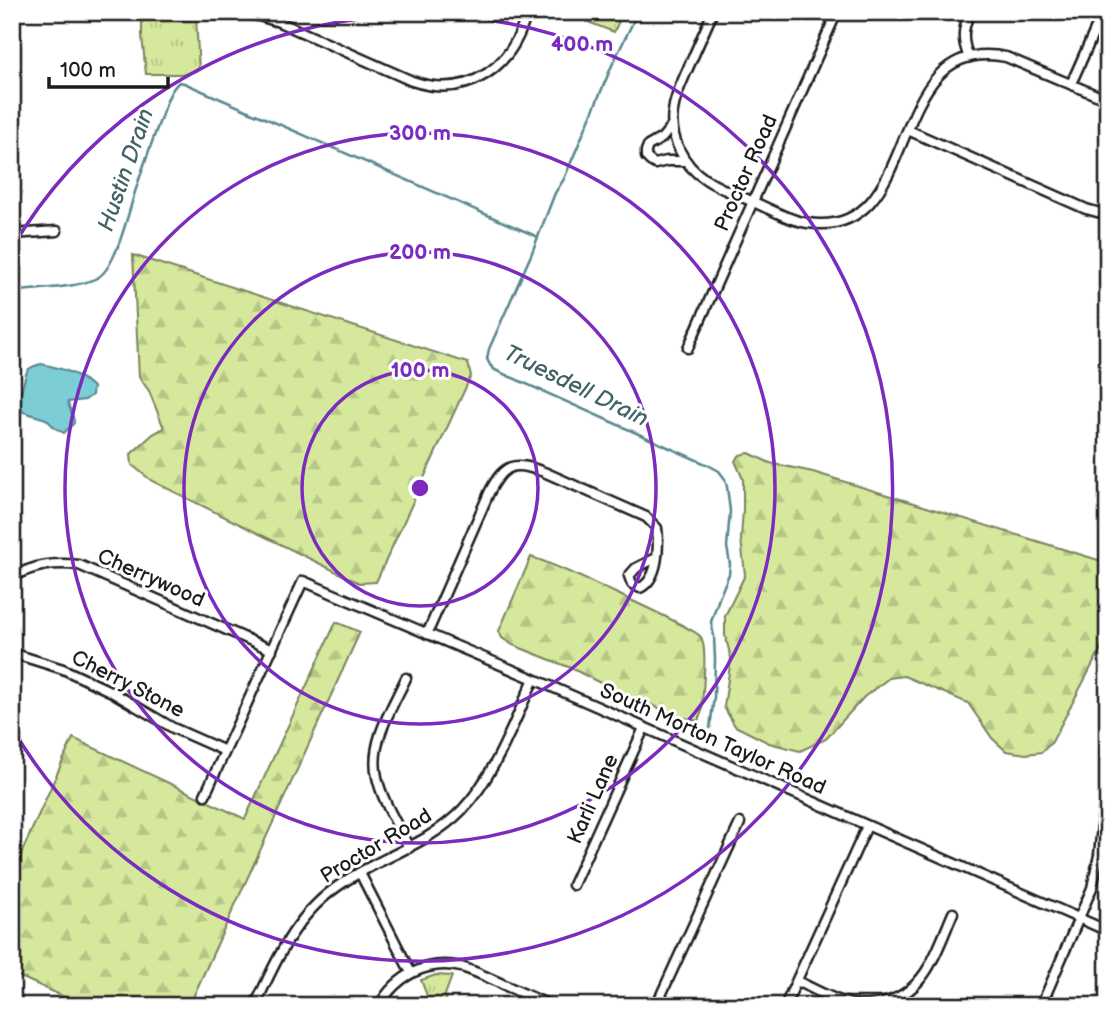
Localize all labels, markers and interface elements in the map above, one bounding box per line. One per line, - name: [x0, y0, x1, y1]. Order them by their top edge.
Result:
- text: 400 m: [551, 32, 613, 57]
- scale bar: [49, 46, 168, 90]
- text: 100 m: [60, 58, 116, 83]
- water label: Hustin Drain: [92, 105, 160, 235]
- street label: Proctor Road: [709, 111, 783, 235]
- text: 300 m: [389, 121, 451, 146]
- text: 200 m: [389, 240, 451, 265]
- water label: Truesdell Drain: [499, 339, 653, 433]
- text: 100 m: [391, 358, 449, 383]
- centre of rings: [408, 476, 432, 500]
- street label: Cherrywood: [94, 543, 208, 613]
- street label: Cherry Stone: [67, 645, 189, 723]
- street label: South Morton Taylor Road: [596, 678, 830, 800]
- street label: Karli Lane: [562, 750, 624, 848]
- street label: Proctor Road: [316, 803, 436, 889]

